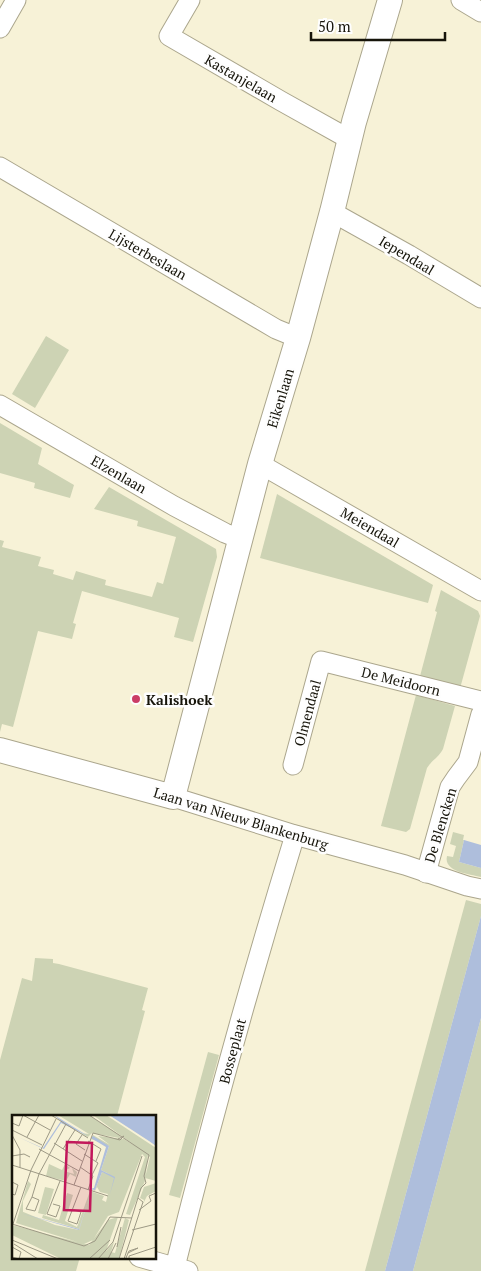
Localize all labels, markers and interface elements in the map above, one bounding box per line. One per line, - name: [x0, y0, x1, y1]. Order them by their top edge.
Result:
- scale bar: [311, 10, 445, 42]
- text: 50 m: [318, 16, 351, 36]
- street label: Kastanjelaan: [201, 50, 281, 107]
- street label: Lijsterbeslaan: [106, 224, 191, 284]
- street label: Iependaal: [376, 231, 438, 279]
- street label: Eikenlaan: [262, 365, 298, 430]
- street label: Elzenlaan: [88, 451, 151, 498]
- street label: Meiendaal: [337, 503, 403, 551]
- street label: De Meidoorn: [360, 662, 443, 700]
- street label: Olmendaal: [289, 678, 325, 748]
- place label: Kalishoek: [146, 690, 213, 709]
- marker: Kalishoek: [130, 693, 142, 705]
- street label: Laan van Nieuw Blankenburg: [151, 782, 331, 854]
- street label: De Blencken: [420, 785, 461, 865]
- street label: Bosseplaat: [214, 1015, 250, 1086]
- inset map: [12, 1115, 156, 1258]

